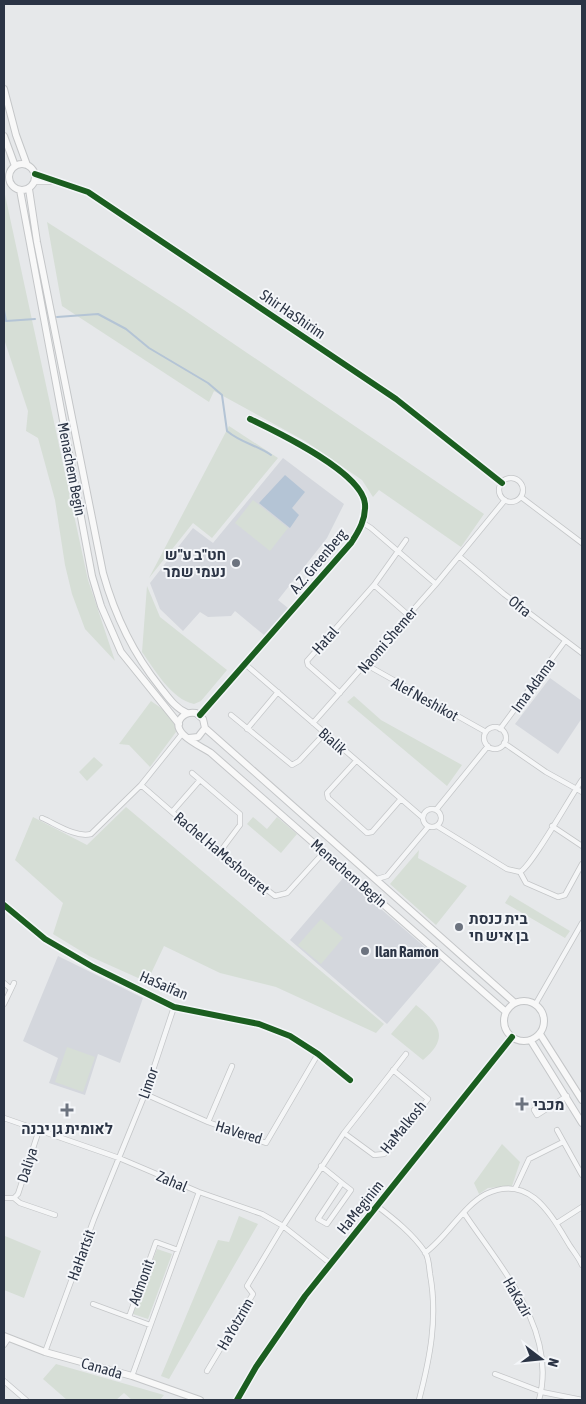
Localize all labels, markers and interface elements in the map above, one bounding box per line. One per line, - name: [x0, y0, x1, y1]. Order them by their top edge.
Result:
- street label: Shir HaShirim: [257, 286, 329, 342]
- street label: Menachem Begin: [55, 421, 89, 517]
- street label: A.Z. Greenberg: [286, 525, 350, 597]
- place label: חט"ב ע"ש נעמי שמר: [163, 546, 226, 580]
- marker: חט"ב ע"ש נעמי שמר: [230, 557, 242, 569]
- street label: Ofra: [505, 592, 535, 620]
- street label: Naomi Shemer: [354, 603, 421, 676]
- street label: Hatal: [308, 623, 342, 657]
- street label: Ima Adama: [508, 655, 558, 715]
- street label: Alef Neshikot: [389, 674, 461, 724]
- street label: Bialik: [316, 724, 351, 758]
- street label: Rachel HaMeshoreret: [171, 808, 273, 898]
- street label: Menachem Begin: [308, 836, 390, 910]
- place label: בית כנסת בן איש חי: [469, 910, 529, 944]
- marker: בית כנסת בן איש חי: [453, 921, 465, 933]
- place label: Ilan Ramon: [375, 943, 439, 960]
- marker: Ilan Ramon: [359, 945, 371, 957]
- street label: HaSaifan: [137, 967, 191, 1003]
- street label: Limor: [135, 1065, 161, 1101]
- place label: מכבי: [533, 1096, 564, 1113]
- street label: HaMalkosh: [377, 1097, 429, 1157]
- marker: מכבי: [515, 1097, 529, 1111]
- marker: לאומית גן יבנה: [60, 1103, 74, 1117]
- street label: HaVered: [214, 1117, 264, 1147]
- place label: לאומית גן יבנה: [21, 1120, 113, 1137]
- street label: Daliya: [13, 1145, 41, 1185]
- street label: Zahal: [154, 1167, 190, 1195]
- street label: HaMeginim: [333, 1177, 387, 1237]
- street label: HaHartsit: [64, 1227, 98, 1283]
- street label: Admonit: [125, 1257, 157, 1307]
- street label: HaKazir: [500, 1274, 536, 1320]
- street label: HaYotzrim: [213, 1295, 257, 1353]
- north arrow: [516, 1334, 566, 1384]
- street label: Canada: [79, 1354, 125, 1382]
- text: N: [545, 1356, 562, 1369]

